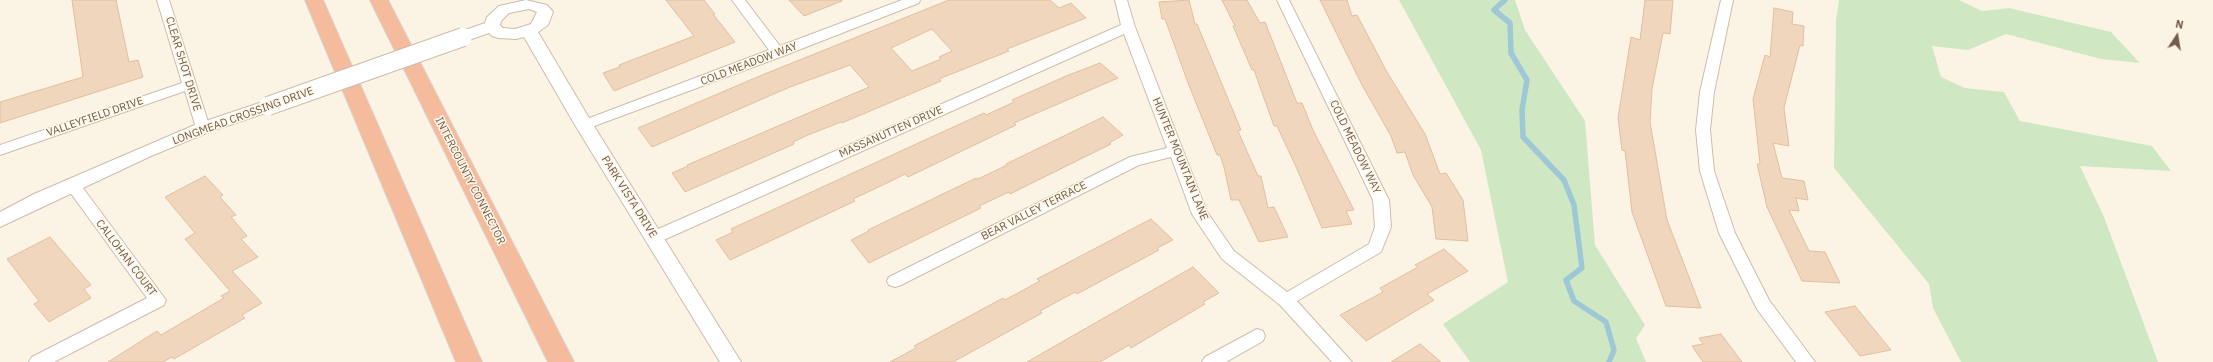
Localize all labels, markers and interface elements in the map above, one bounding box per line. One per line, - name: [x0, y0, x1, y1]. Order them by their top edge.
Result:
- street label: CLEAR SHOT DRIVE: [162, 15, 204, 113]
- north arrow: [2157, 16, 2197, 56]
- text: N: [2174, 17, 2185, 32]
- street label: COLD MEADOW WAY: [699, 39, 799, 89]
- street label: LONGMEAD CROSSING DRIVE: [171, 84, 315, 148]
- street label: VALLEYFIELD DRIVE: [45, 94, 145, 140]
- street label: HUNTER MOUNTAIN LANE: [1149, 95, 1211, 223]
- street label: COLD MEADOW WAY: [1327, 98, 1383, 196]
- street label: MASSANUTTEN DRIVE: [837, 103, 945, 161]
- street label: INTERCOUNTY CONNECTOR: [432, 115, 508, 247]
- street label: PARK VISTA DRIVE: [598, 154, 660, 240]
- street label: BEAR VALLEY TERRACE: [979, 179, 1089, 243]
- street label: CALLOHAN COURT: [93, 217, 159, 299]

